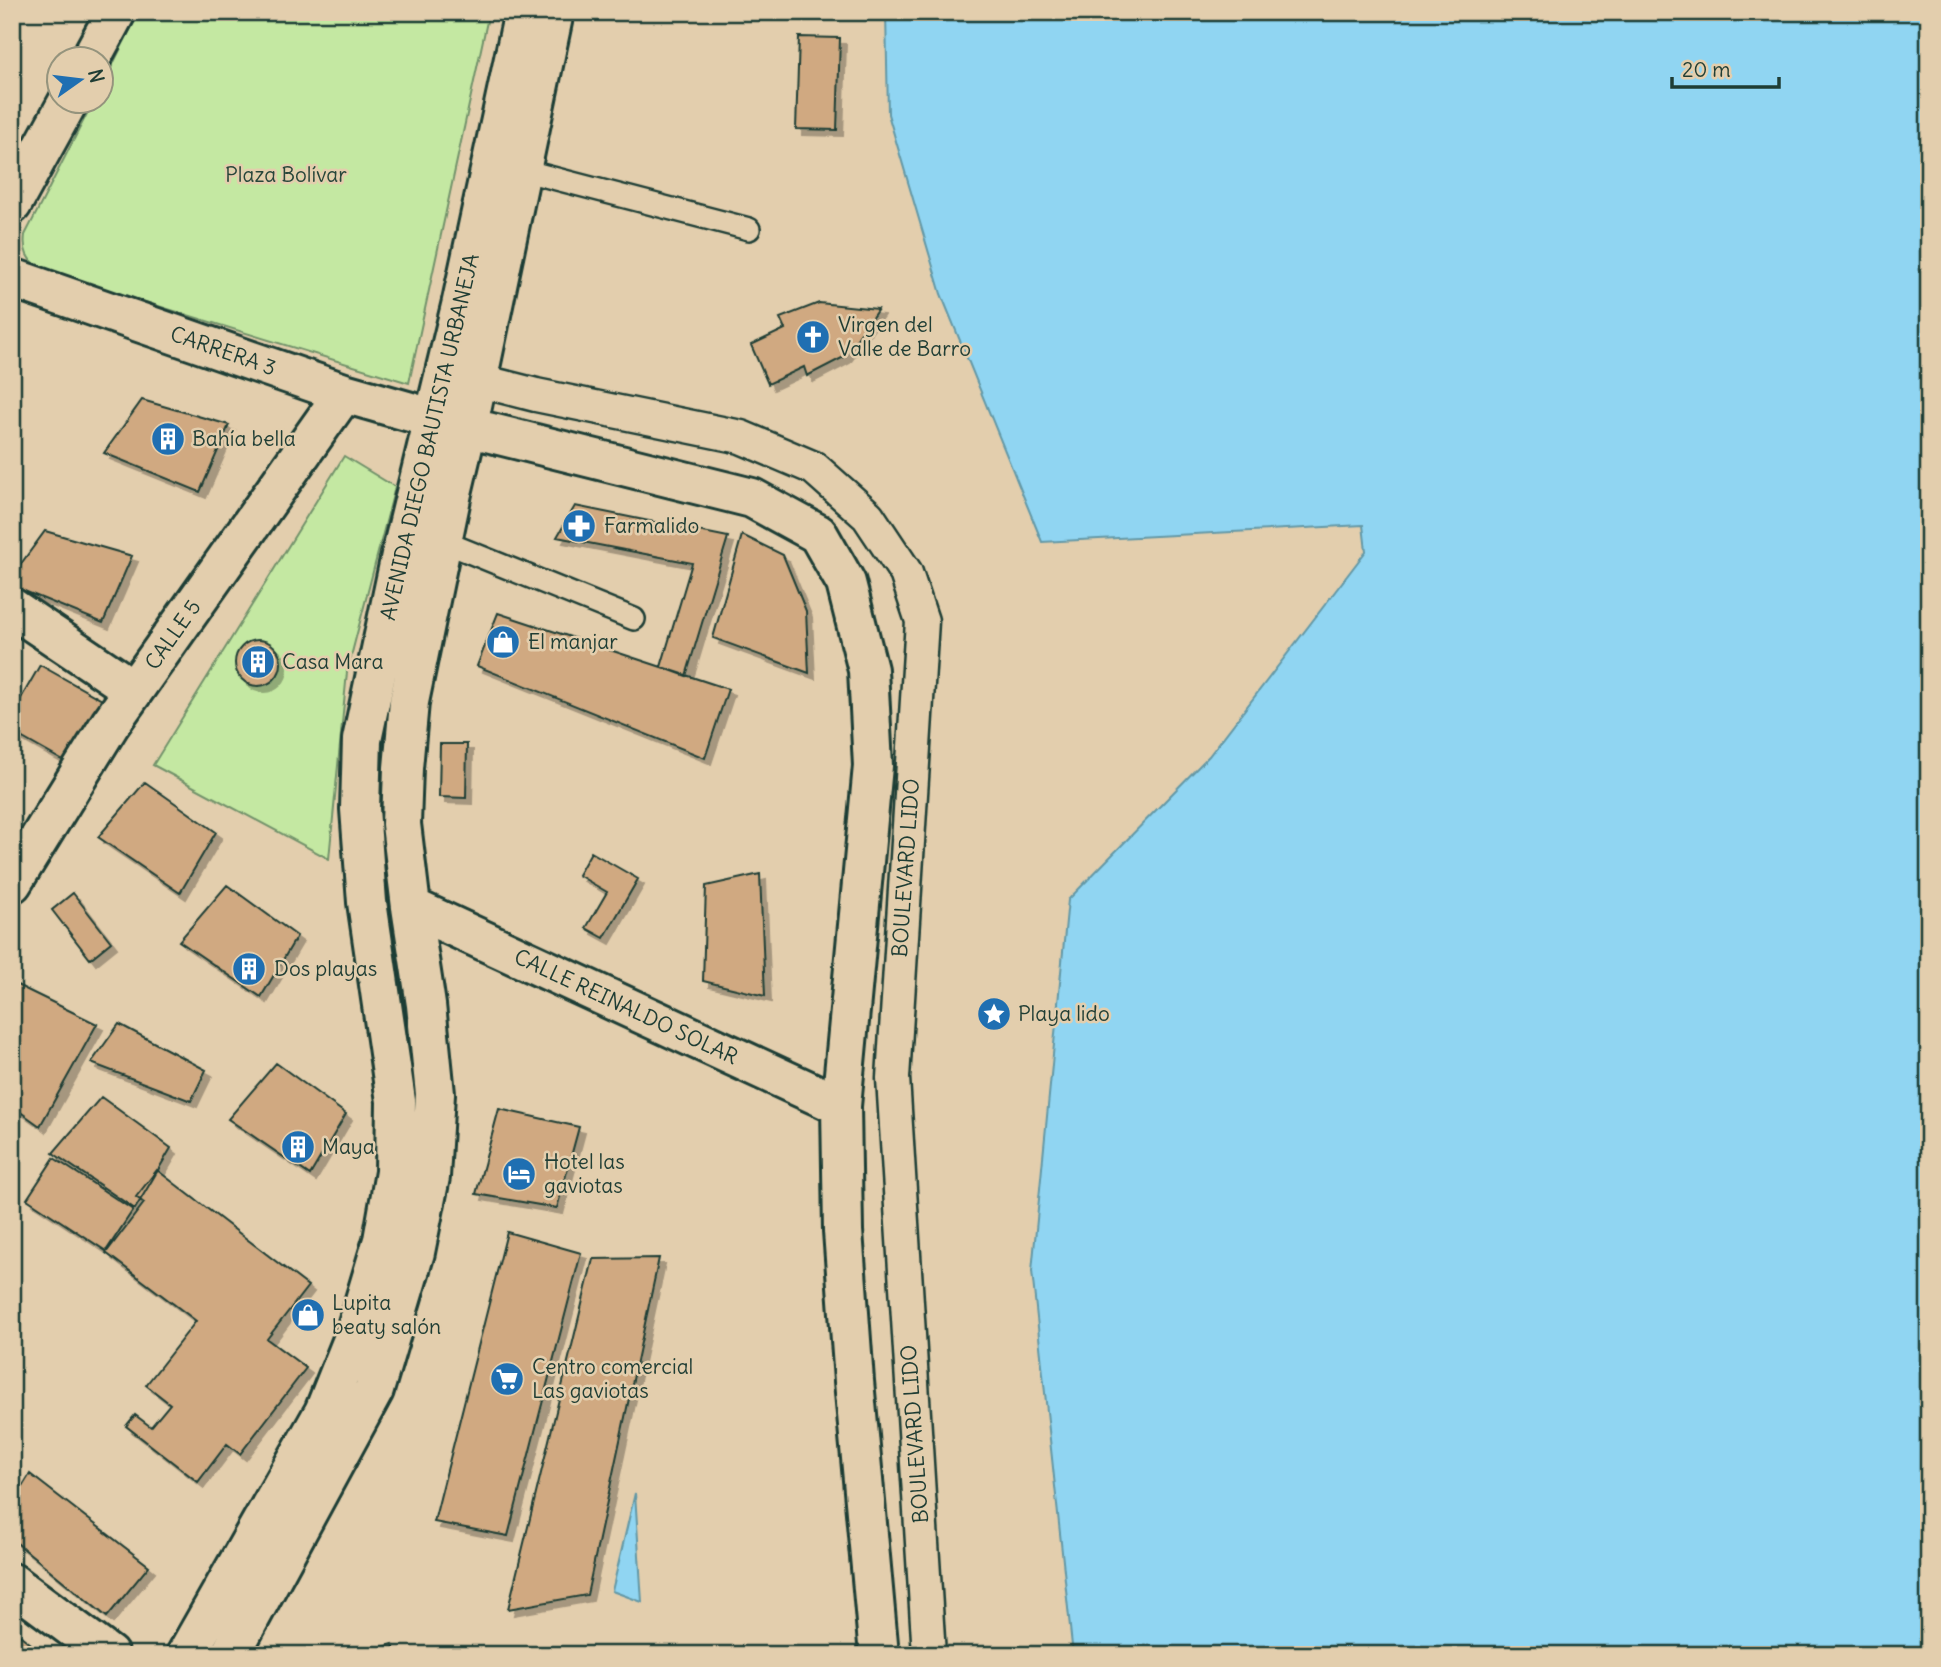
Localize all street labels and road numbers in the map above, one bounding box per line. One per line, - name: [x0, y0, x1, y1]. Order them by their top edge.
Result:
- street label: AVENIDA DIEGO BAUTISTA URBANEJA: [374, 251, 485, 623]
- street label: CARRERA 3: [167, 320, 280, 381]
- street label: CALLE 5: [139, 594, 206, 675]
- street label: BOULEVARD LIDO: [886, 778, 925, 958]
- street label: CALLE REINALDO SOLAR: [510, 943, 743, 1070]
- street label: BOULEVARD LIDO: [895, 1344, 934, 1524]

